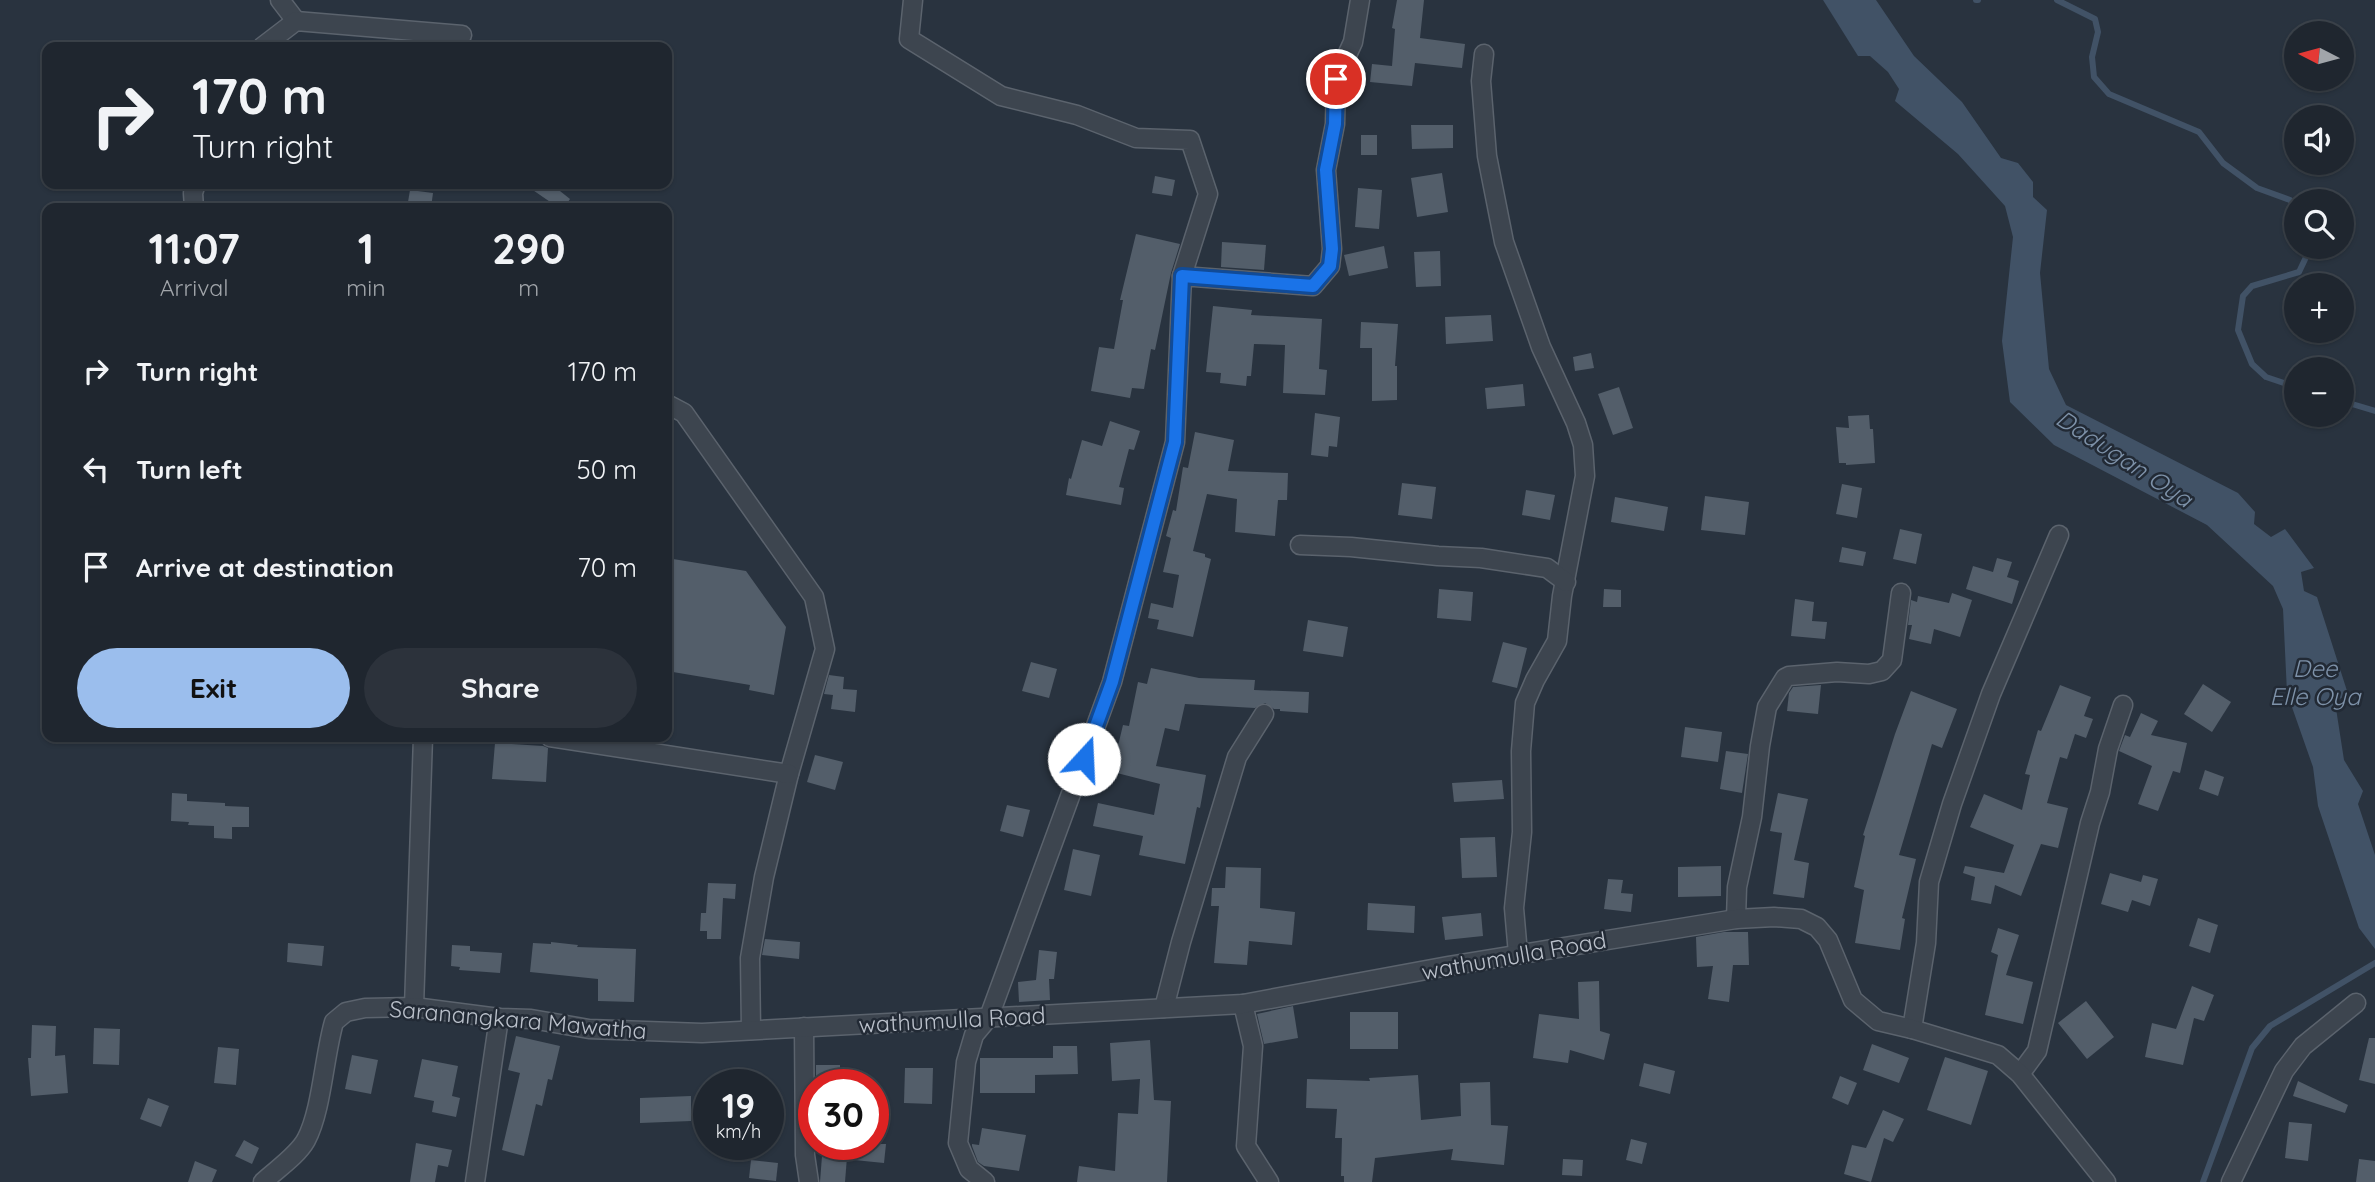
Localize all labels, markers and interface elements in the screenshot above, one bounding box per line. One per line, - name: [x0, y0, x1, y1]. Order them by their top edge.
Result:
- north arrow: [2284, 21, 2354, 91]
- map controls: [2284, 21, 2354, 427]
- pin: [1306, 49, 1366, 109]
- icon: arrive: [1317, 60, 1355, 98]
- text: 170 m: [192, 65, 327, 126]
- icon: right: [77, 70, 168, 161]
- button: sound: [2284, 105, 2354, 175]
- text: Turn right: [192, 126, 333, 166]
- button: search: [2284, 189, 2354, 259]
- text: 11:07: [148, 222, 240, 275]
- text: 1: [358, 222, 374, 275]
- text: 290: [492, 222, 566, 275]
- text: Arrival: [160, 273, 229, 302]
- text: min: [346, 273, 385, 302]
- text: m: [518, 273, 539, 302]
- button: +: [2284, 273, 2354, 343]
- icon: right: [77, 352, 115, 390]
- text: Turn right: [136, 355, 258, 388]
- text: 170 m: [568, 355, 637, 388]
- button: −: [2284, 357, 2354, 427]
- water label: Dadugan Oya: [2051, 403, 2200, 514]
- icon: left: [77, 450, 115, 488]
- text: Turn left: [136, 453, 243, 486]
- text: 50 m: [577, 453, 637, 486]
- icon: arrive: [77, 548, 115, 586]
- text: Arrive at destination: [136, 551, 394, 584]
- text: 70 m: [577, 551, 637, 584]
- button: Exit: [77, 648, 350, 728]
- button: Share: [364, 648, 637, 728]
- water label: Dee Elle Oya: [2269, 653, 2362, 711]
- position arrow: [1047, 722, 1121, 796]
- street label: wathumulla Road: [1419, 925, 1609, 986]
- street label: Saranangkara Mawatha: [388, 994, 648, 1045]
- street label: wathumulla Road: [858, 1000, 1046, 1039]
- speed limit sign: 30: [798, 1069, 889, 1160]
- text: 19: [722, 1083, 755, 1127]
- text: km/h: [716, 1120, 761, 1143]

